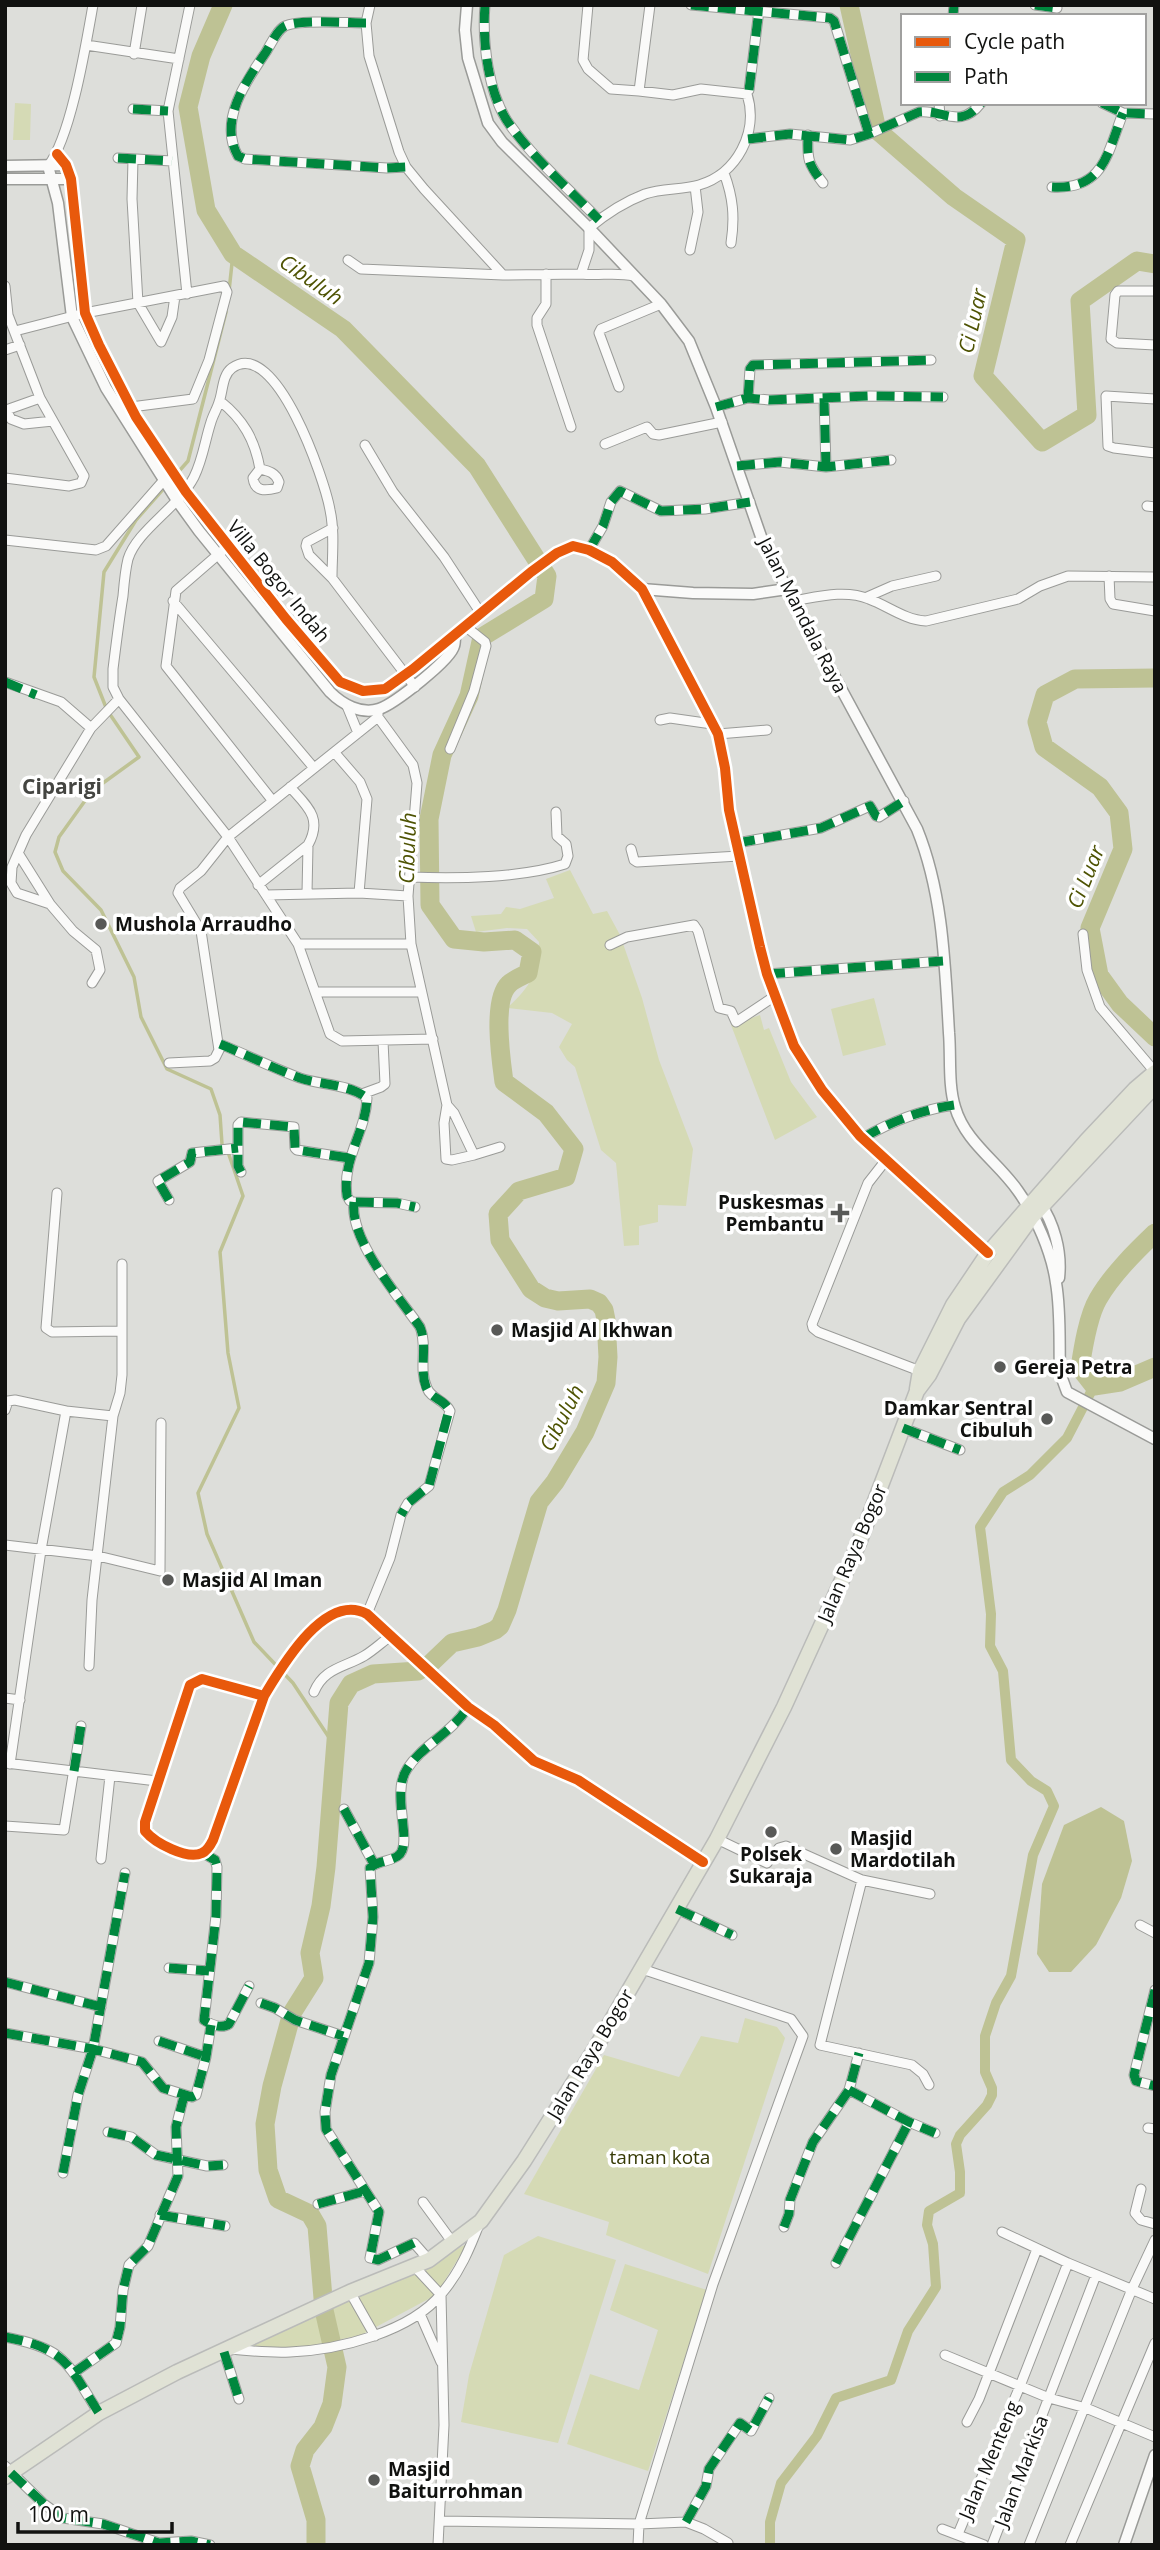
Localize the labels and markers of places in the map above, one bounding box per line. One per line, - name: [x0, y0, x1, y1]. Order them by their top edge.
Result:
- place label: Mushola Arraudho: [115, 911, 292, 937]
- marker: Mushola Arraudho: [93, 916, 109, 932]
- place label: Puskesmas Pembantu: [718, 1189, 824, 1237]
- marker: Puskesmas Pembantu: [830, 1203, 850, 1223]
- place label: Masjid Al Ikhwan: [511, 1317, 673, 1343]
- marker: Masjid Al Ikhwan: [489, 1322, 505, 1338]
- place label: Gereja Petra: [1014, 1354, 1133, 1380]
- marker: Gereja Petra: [992, 1359, 1008, 1375]
- place label: Damkar Sentral Cibuluh: [884, 1395, 1033, 1443]
- marker: Damkar Sentral Cibuluh: [1039, 1411, 1055, 1427]
- place label: Masjid Al Iman: [182, 1567, 322, 1593]
- marker: Masjid Al Iman: [160, 1572, 176, 1588]
- marker: Polsek Sukaraja: [763, 1824, 779, 1840]
- place label: Masjid Mardotilah: [850, 1825, 956, 1873]
- place label: Polsek Sukaraja: [729, 1841, 813, 1889]
- marker: Masjid Mardotilah: [828, 1841, 844, 1857]
- place label: Masjid Baiturrohman: [388, 2456, 523, 2504]
- marker: Masjid Baiturrohman: [366, 2472, 382, 2488]

